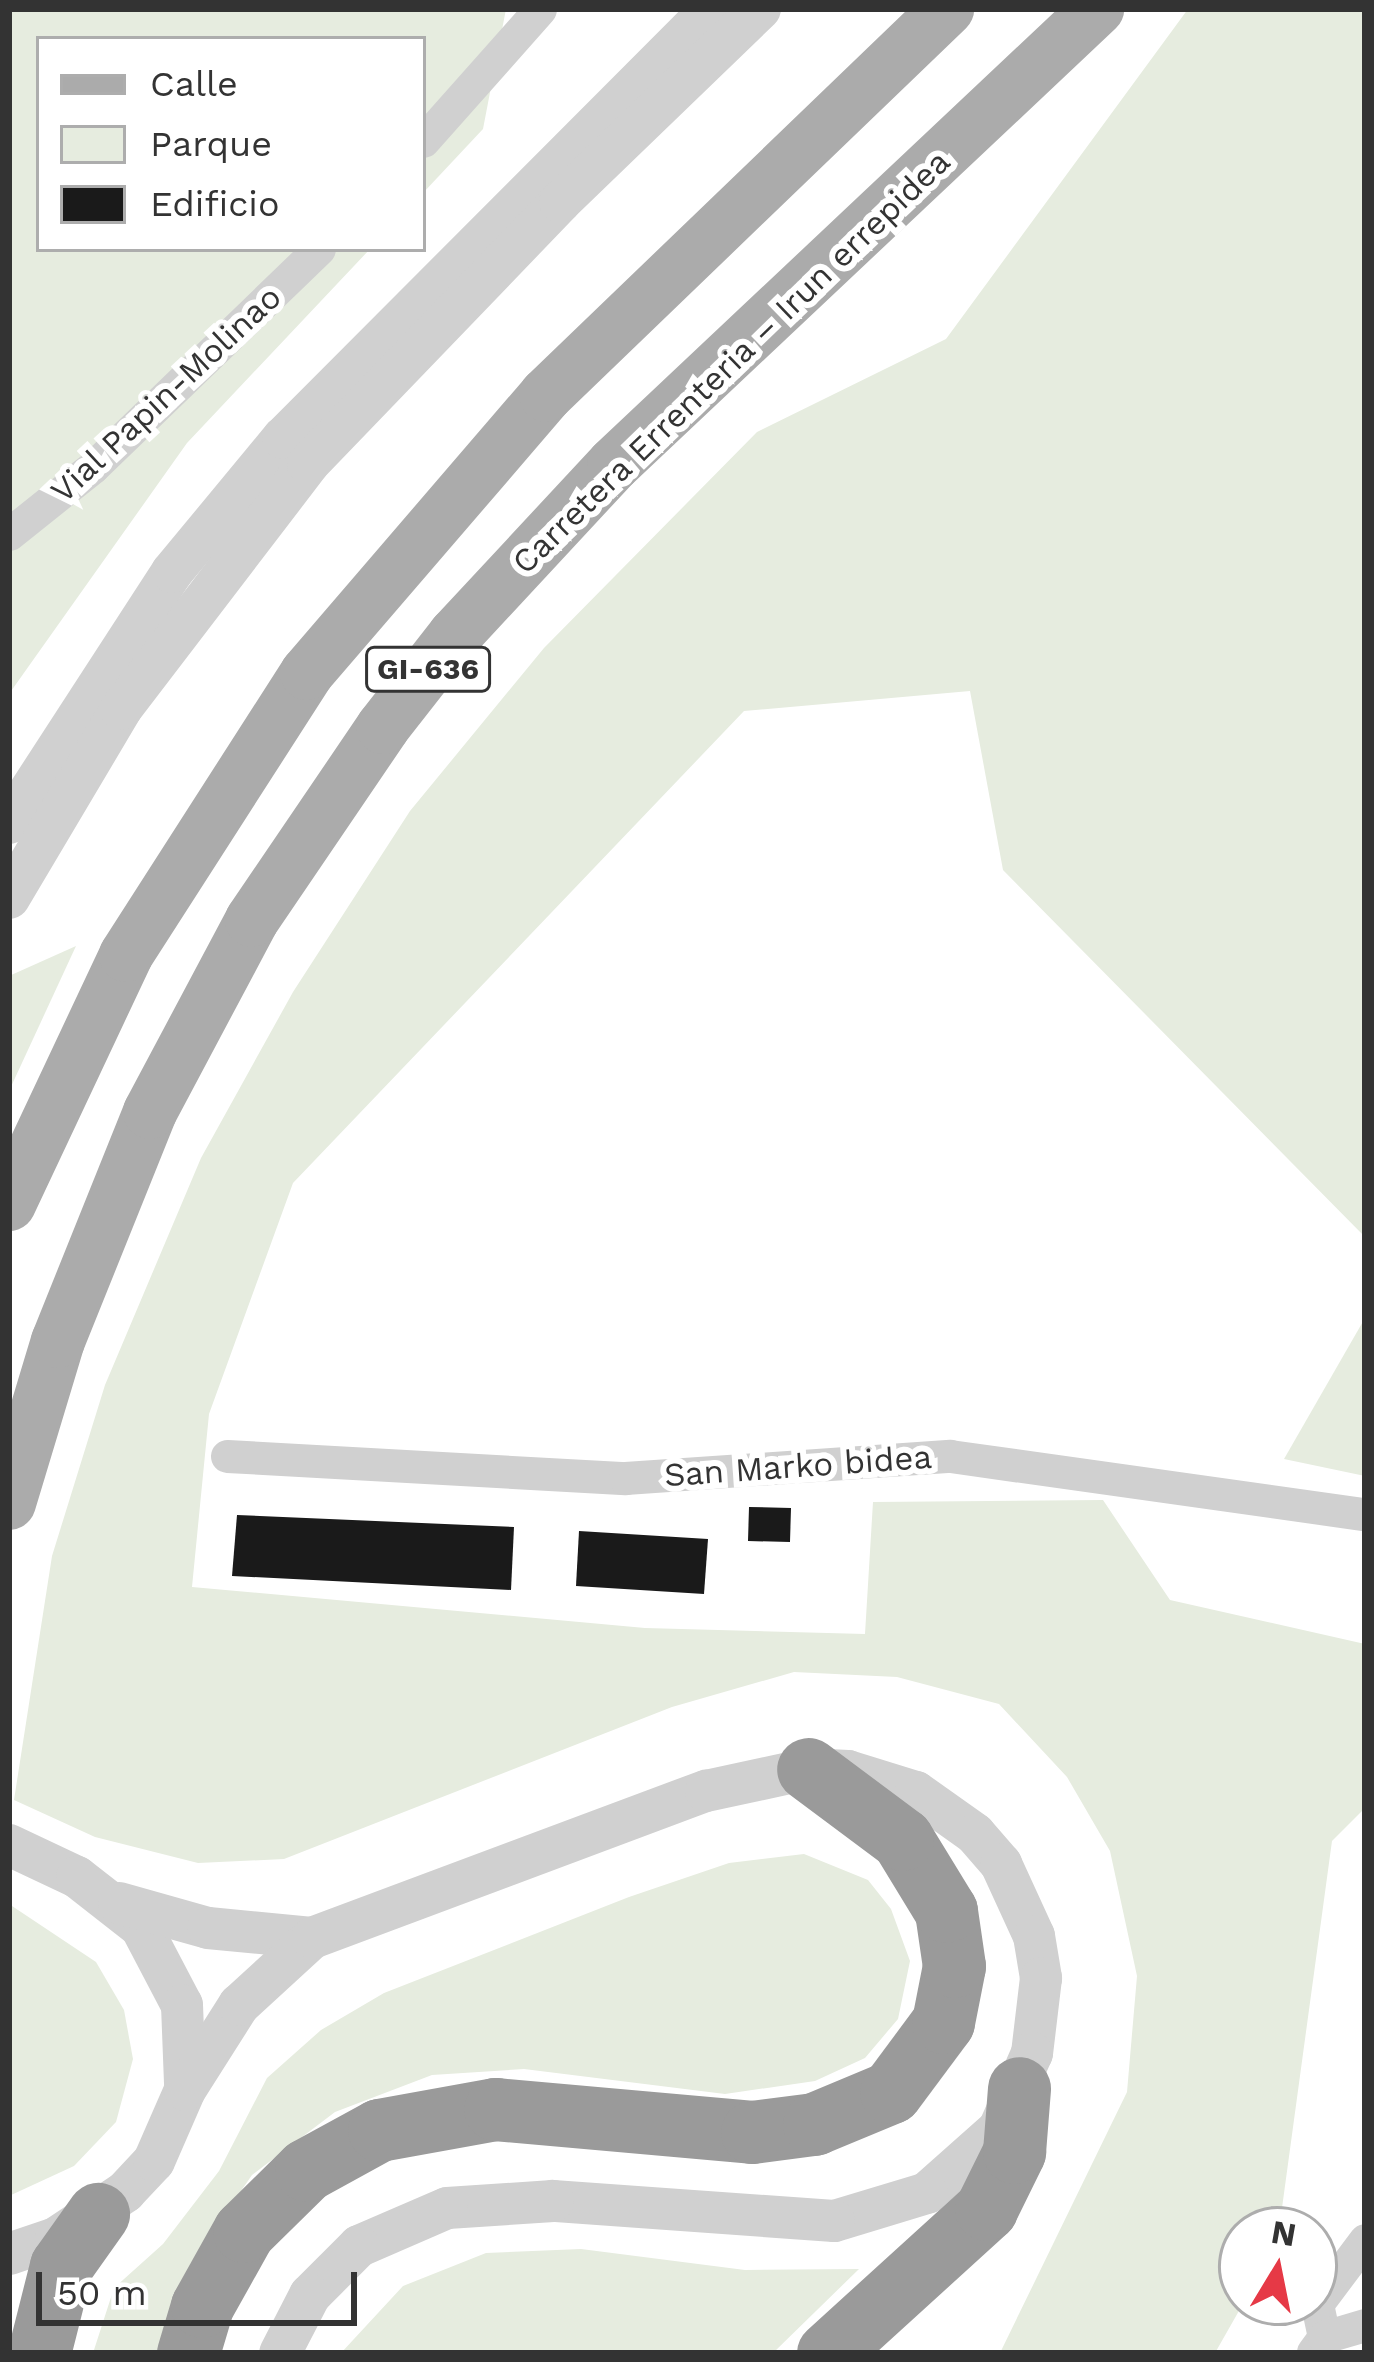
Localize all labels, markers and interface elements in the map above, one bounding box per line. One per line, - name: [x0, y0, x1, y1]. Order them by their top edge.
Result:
- legend: [36, 36, 426, 252]
- text: Calle: [150, 63, 238, 105]
- text: Parque: [150, 123, 272, 165]
- street label: Carretera Errenteria – Irun errepidea: [503, 141, 959, 583]
- text: Edificio: [150, 183, 280, 225]
- street label: Vial Papin-Molinao: [42, 277, 290, 511]
- road number: GI-636: [365, 645, 491, 693]
- street label: San Marko bidea: [663, 1437, 933, 1495]
- north arrow: [1218, 2206, 1338, 2326]
- text: N: [1268, 2212, 1299, 2254]
- scale bar: [42, 2248, 363, 2322]
- text: 50 m: [57, 2272, 147, 2314]

